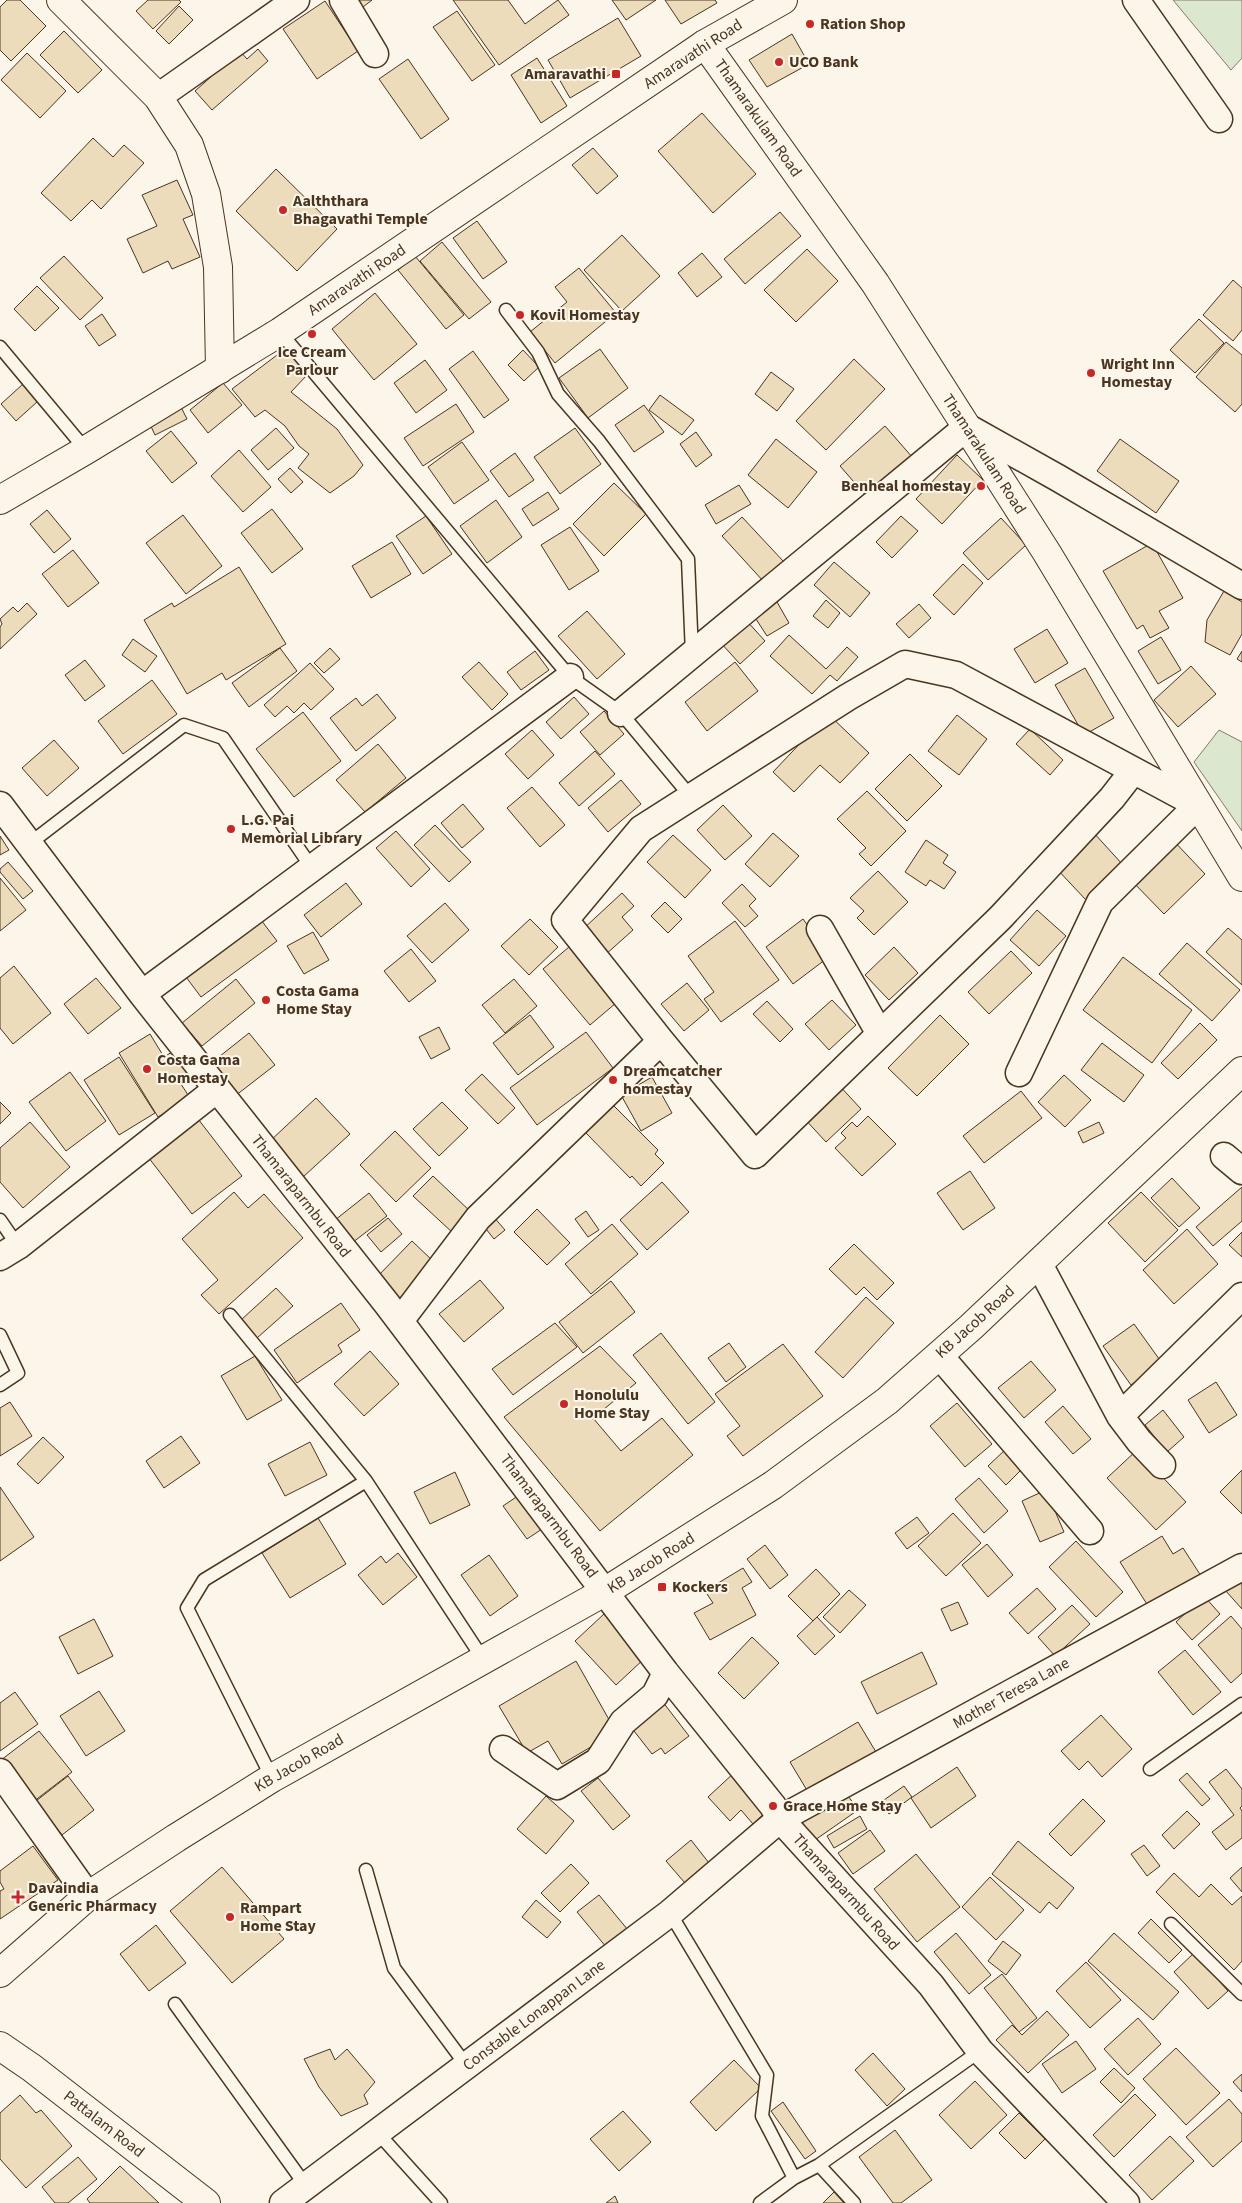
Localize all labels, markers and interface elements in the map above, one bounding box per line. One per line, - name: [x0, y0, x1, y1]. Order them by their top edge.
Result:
- place label: Ration Shop: [820, 13, 906, 35]
- street label: Amaravathi Road: [639, 14, 747, 94]
- marker: Ration Shop: [804, 18, 816, 30]
- place label: UCO Bank: [789, 51, 859, 73]
- street label: Thamarakulam Road: [709, 55, 807, 181]
- marker: UCO Bank: [773, 56, 785, 68]
- place label: Amaravathi: [523, 63, 606, 85]
- marker: Amaravathi: [610, 68, 622, 80]
- place label: Aalththara Bhagavathi Temple: [292, 190, 428, 230]
- marker: Aalththara Bhagavathi Temple: [277, 204, 289, 216]
- street label: Amaravathi Road: [304, 239, 410, 321]
- place label: Kovil Homestay: [530, 304, 641, 326]
- marker: Kovil Homestay: [514, 309, 526, 321]
- marker: Ice Cream Parlour: [306, 328, 318, 340]
- place label: Ice Cream Parlour: [277, 341, 347, 381]
- place label: Wright Inn Homestay: [1101, 353, 1175, 393]
- marker: Wright Inn Homestay: [1085, 367, 1097, 379]
- street label: Thamarakulam Road: [937, 390, 1031, 518]
- place label: Benheal homestay: [841, 475, 972, 497]
- marker: Benheal homestay: [975, 480, 987, 492]
- place label: L.G. Pai Memorial Library: [241, 809, 363, 849]
- marker: L.G. Pai Memorial Library: [225, 823, 237, 835]
- place label: Costa Gama Home Stay: [276, 980, 359, 1020]
- marker: Costa Gama Home Stay: [260, 994, 272, 1006]
- place label: Costa Gama Homestay: [157, 1049, 240, 1089]
- place label: Dreamcatcher homestay: [623, 1060, 723, 1100]
- marker: Costa Gama Homestay: [141, 1063, 153, 1075]
- marker: Dreamcatcher homestay: [607, 1074, 619, 1086]
- street label: Thamaraparmbu Road: [246, 1130, 356, 1262]
- street label: KB Jacob Road: [931, 1280, 1019, 1364]
- place label: Honolulu Home Stay: [574, 1384, 651, 1424]
- marker: Honolulu Home Stay: [558, 1398, 570, 1410]
- street label: Thamaraparmbu Road: [495, 1449, 603, 1583]
- street label: KB Jacob Road: [603, 1527, 699, 1599]
- place label: Kockers: [672, 1576, 728, 1598]
- marker: Kockers: [656, 1581, 668, 1593]
- street label: Mother Teresa Lane: [949, 1652, 1073, 1734]
- street label: KB Jacob Road: [250, 1729, 348, 1797]
- place label: Grace Home Stay: [783, 1795, 903, 1817]
- marker: Grace Home Stay: [767, 1800, 779, 1812]
- street label: Thamaraparmbu Road: [787, 1829, 905, 1955]
- place label: Davaindia Generic Pharmacy: [28, 1877, 158, 1917]
- marker: Davaindia Generic Pharmacy: [12, 1891, 24, 1903]
- place label: Rampart Home Stay: [240, 1897, 317, 1937]
- marker: Rampart Home Stay: [224, 1911, 236, 1923]
- street label: Constable Lonappan Lane: [458, 1954, 610, 2076]
- street label: Pattalam Road: [59, 2085, 149, 2163]

